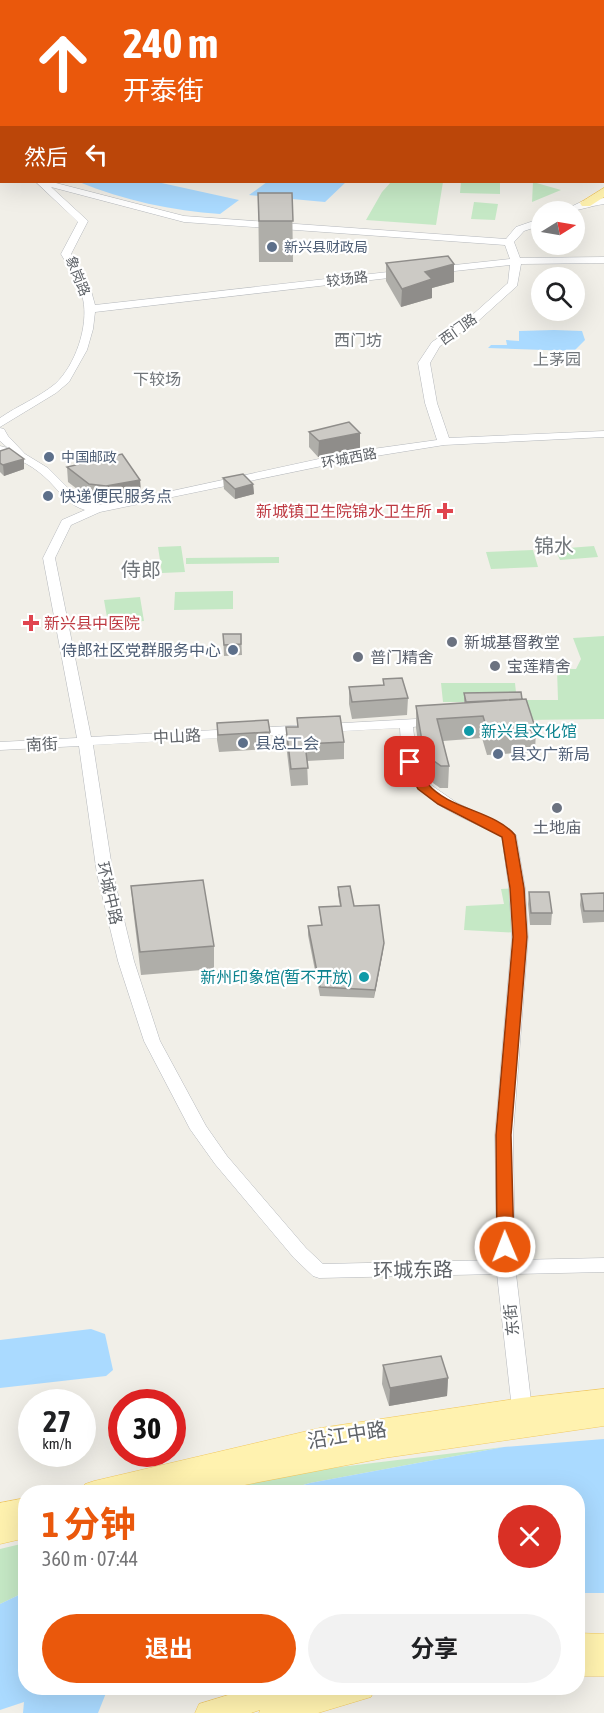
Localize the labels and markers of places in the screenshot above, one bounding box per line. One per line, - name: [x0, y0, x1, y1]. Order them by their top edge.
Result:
- place label: 新兴县财政局: [284, 239, 368, 255]
- marker: 新兴县财政局: [265, 240, 279, 254]
- place label: 中国邮政: [61, 449, 117, 465]
- marker: 中国邮政: [42, 450, 56, 464]
- place label: 快递便民服务点: [60, 487, 172, 505]
- marker: 快递便民服务点: [41, 489, 55, 503]
- place label: 新城镇卫生院锦水卫生所: [256, 502, 432, 520]
- marker: 新城镇卫生院锦水卫生所: [436, 502, 454, 520]
- marker: 新兴县中医院: [22, 614, 40, 632]
- place label: 新兴县中医院: [44, 614, 140, 632]
- place label: 新城基督教堂: [464, 633, 560, 651]
- marker: 新城基督教堂: [445, 635, 459, 649]
- place label: 侍郎社区党群服务中心: [61, 641, 221, 659]
- marker: 侍郎社区党群服务中心: [226, 643, 240, 657]
- place label: 普门精舍: [370, 648, 434, 666]
- marker: 普门精舍: [351, 650, 365, 664]
- place label: 宝莲精舍: [507, 657, 571, 675]
- marker: 宝莲精舍: [488, 659, 502, 673]
- place label: 新兴县文化馆: [481, 722, 577, 740]
- marker: 新兴县文化馆: [462, 724, 476, 738]
- place label: 县总工会: [255, 734, 319, 752]
- marker: 县总工会: [236, 736, 250, 750]
- pin: [384, 736, 435, 787]
- place label: 县文广新局: [510, 745, 590, 763]
- marker: 县文广新局: [491, 747, 505, 761]
- marker: 土地庙: [550, 801, 564, 815]
- place label: 土地庙: [533, 818, 581, 836]
- place label: 新州印象馆(暂不开放): [200, 968, 352, 987]
- marker: 新州印象馆(暂不开放): [357, 970, 371, 984]

